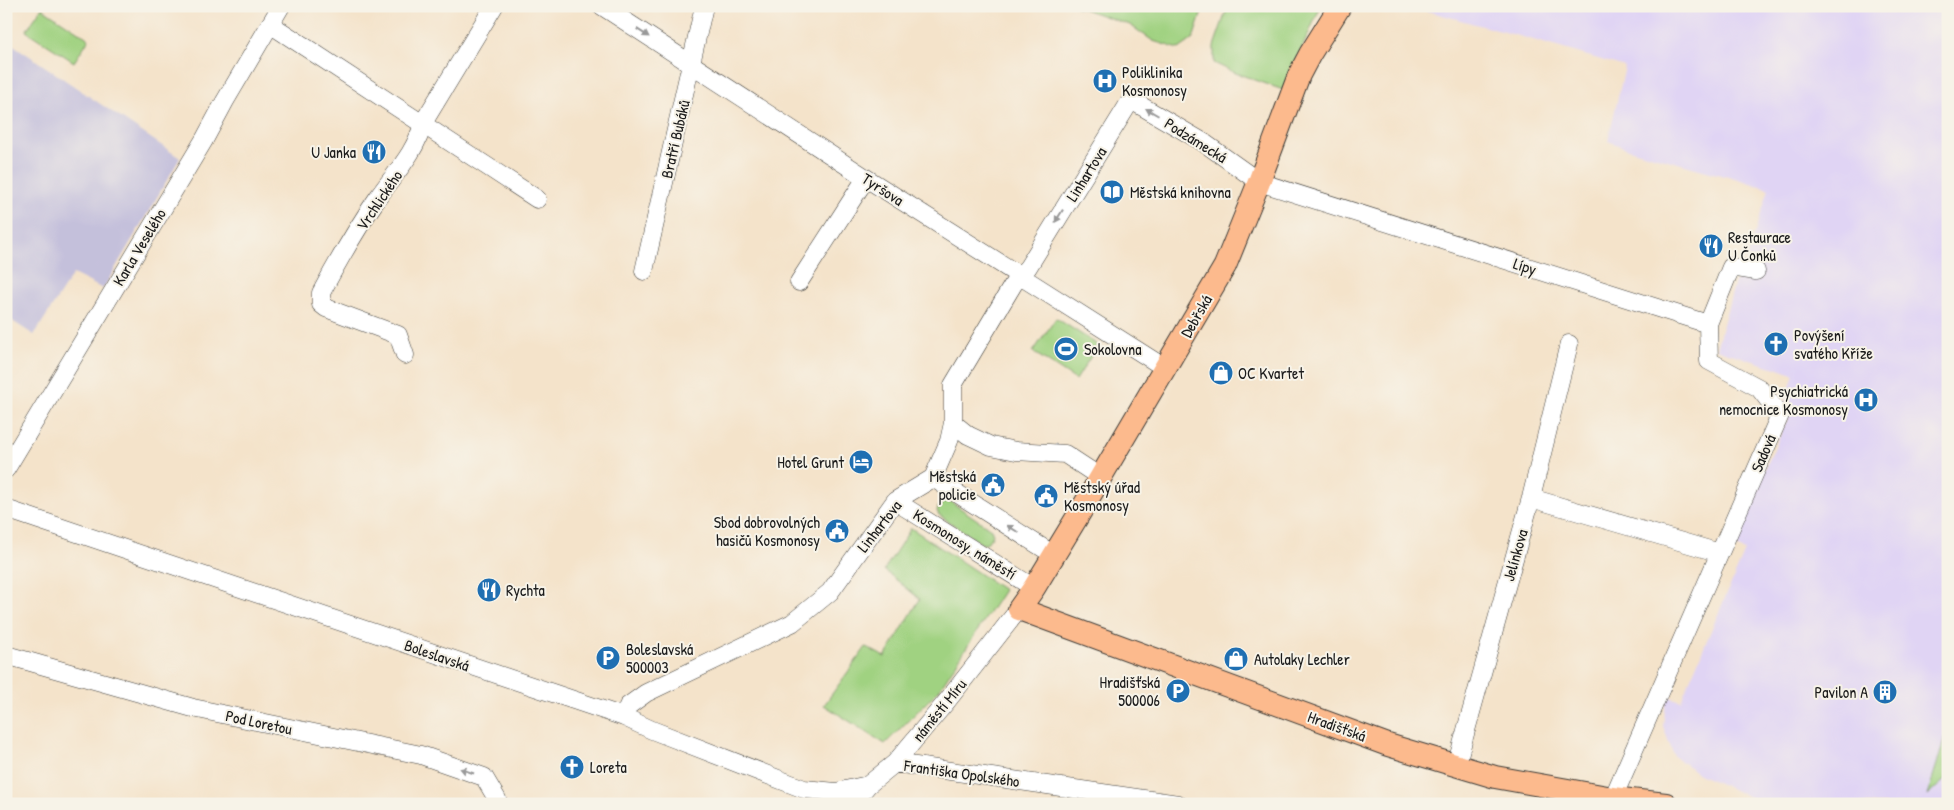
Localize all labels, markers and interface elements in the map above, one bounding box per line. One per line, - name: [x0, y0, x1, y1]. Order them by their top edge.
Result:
- one-way arrow: [637, 28, 650, 37]
- place label: Poliklinika Kosmonosy: [1122, 61, 1187, 101]
- hospital icon: Poliklinika Kosmonosy: [1092, 68, 1118, 94]
- street label: Bratří Bubáků: [655, 97, 695, 180]
- one-way arrow: [1145, 108, 1158, 117]
- street label: Podzámecká: [1161, 112, 1231, 168]
- restaurant icon: U Janka: [361, 139, 387, 165]
- place label: U Janka: [311, 141, 356, 163]
- street label: Linhartova: [1061, 142, 1111, 206]
- street label: Vrchlického: [351, 165, 408, 234]
- street label: Tyršova: [858, 167, 908, 211]
- library icon: Městská knihovna: [1099, 179, 1125, 205]
- place label: Městská knihovna: [1130, 181, 1231, 203]
- street label: Karla Veselého: [107, 204, 171, 290]
- one-way arrow: [1055, 210, 1064, 223]
- place label: Restaurace U Čonků: [1728, 226, 1792, 266]
- restaurant icon: Restaurace U Čonků: [1698, 233, 1724, 259]
- street label: Lípy: [1511, 252, 1540, 280]
- street label: Debřská: [1175, 291, 1217, 341]
- place label: Povýšení svatého Kříže: [1794, 324, 1874, 364]
- church icon: Povýšení svatého Kříže: [1763, 331, 1789, 357]
- sports icon: Sokolovna: [1053, 336, 1079, 362]
- place label: Sokolovna: [1084, 338, 1142, 360]
- shop icon: OC Kvartet: [1208, 360, 1234, 386]
- place label: OC Kvartet: [1238, 362, 1304, 384]
- place label: Psychiatrická nemocnice Kosmonosy: [1719, 380, 1848, 420]
- hospital icon: Psychiatrická nemocnice Kosmonosy: [1853, 387, 1879, 413]
- street label: Sadová: [1745, 431, 1781, 475]
- hotel icon: Hotel Grunt: [848, 449, 874, 475]
- place label: Hotel Grunt: [777, 451, 844, 473]
- place label: Městská policie: [929, 465, 977, 505]
- public building icon: Městská policie: [980, 472, 1006, 498]
- place label: Městský úřad Kosmonosy: [1064, 476, 1140, 516]
- public building icon: Městský úřad Kosmonosy: [1033, 483, 1059, 509]
- street label: Linhartova: [852, 495, 906, 557]
- street label: Kosmonosy, náměstí: [909, 503, 1021, 585]
- place label: Sbod dobrovolných hasičů Kosmonosy: [714, 511, 820, 551]
- public building icon: Sbod dobrovolných hasičů Kosmonosy: [824, 518, 850, 544]
- one-way arrow: [1006, 524, 1019, 533]
- street label: Jelínkova: [1497, 526, 1533, 584]
- restaurant icon: Rychta: [476, 577, 502, 603]
- place label: Rychta: [506, 579, 545, 601]
- street label: Boleslavská: [402, 634, 472, 676]
- place label: Boleslavská 500003: [626, 638, 693, 678]
- parking icon: Boleslavská 500003: [595, 645, 621, 671]
- shop icon: Autolaky Lechler: [1223, 646, 1249, 672]
- place label: Autolaky Lechler: [1254, 648, 1350, 670]
- place label: Hradišťská 500006: [1100, 671, 1160, 711]
- street label: náměstí Míru: [907, 673, 972, 746]
- parking icon: Hradišťská 500006: [1165, 678, 1191, 704]
- building icon: Pavilon A: [1872, 679, 1898, 705]
- place label: Pavilon A: [1815, 681, 1868, 703]
- street label: Pod Loretou: [224, 704, 295, 740]
- street label: Hradišťská: [1305, 705, 1369, 747]
- church icon: Loreta: [559, 754, 585, 780]
- street label: Františka Opolského: [902, 754, 1022, 792]
- place label: Loreta: [590, 756, 627, 778]
- one-way arrow: [459, 767, 474, 775]

